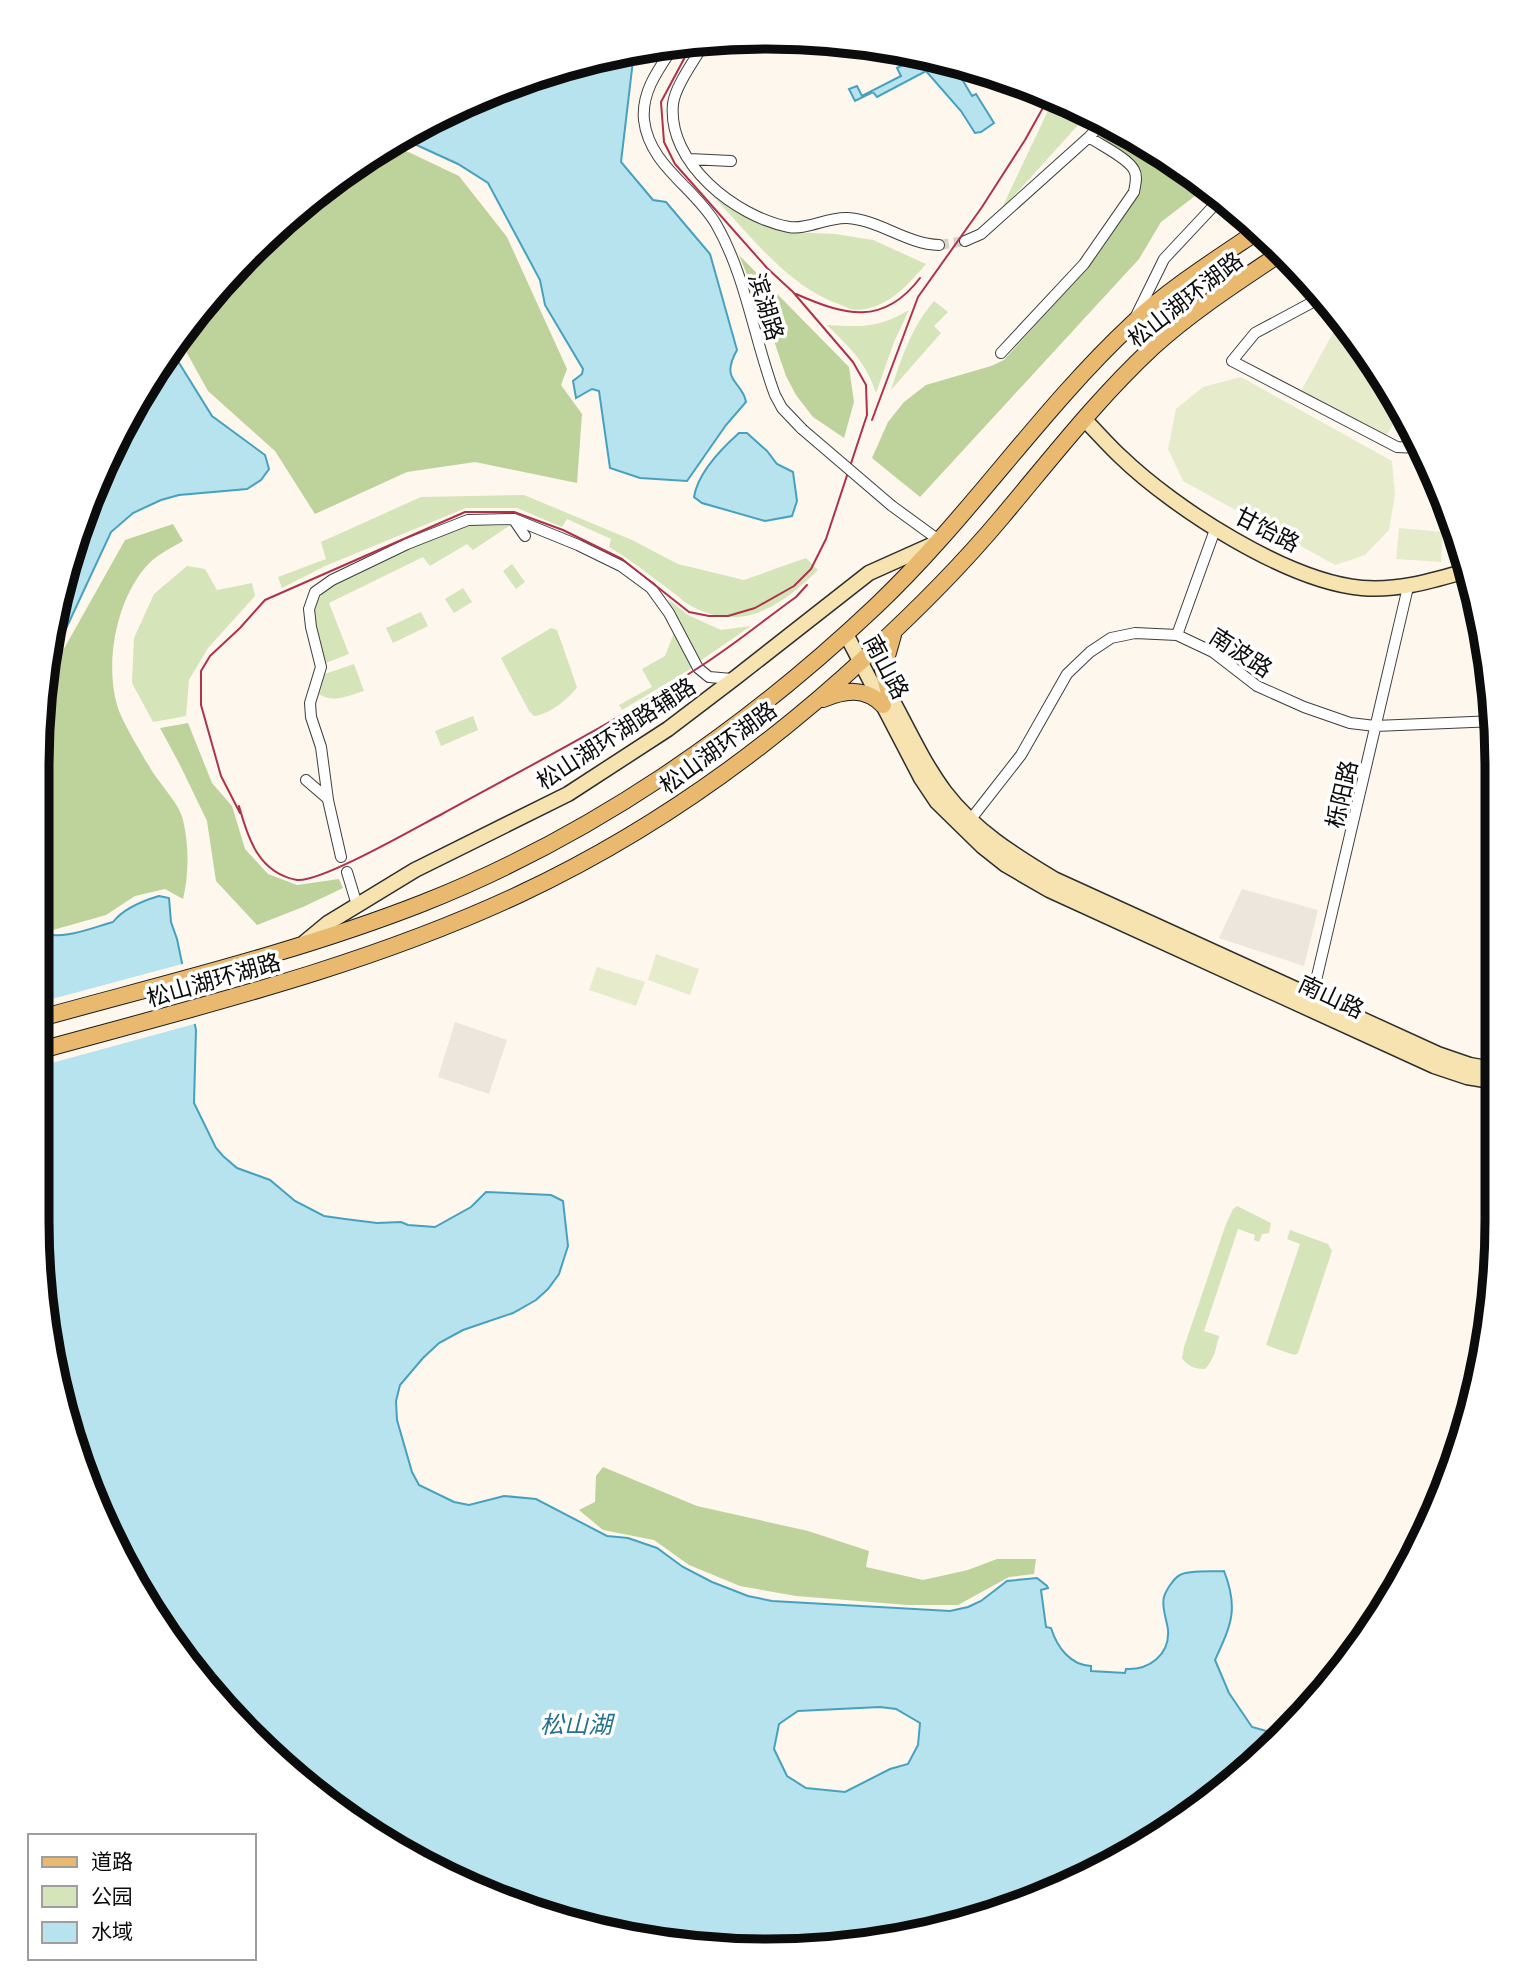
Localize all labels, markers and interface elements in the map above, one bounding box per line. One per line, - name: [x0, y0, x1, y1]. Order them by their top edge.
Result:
- street label: 松山湖环湖路: [1119, 242, 1249, 354]
- street label: 滨湖路: [742, 268, 794, 344]
- street label: 甘饴路: [1230, 497, 1306, 559]
- street label: 南波路: [1204, 618, 1280, 684]
- street label: 南山路: [857, 628, 919, 704]
- street label: 松山湖环湖路辅路: [529, 668, 701, 796]
- street label: 松山湖环湖路: [651, 692, 783, 800]
- street label: 栎阳路: [1316, 757, 1364, 831]
- street label: 松山湖环湖路: [142, 943, 284, 1013]
- street label: 南山路: [1294, 965, 1370, 1025]
- water label: 松山湖: [540, 1705, 616, 1740]
- legend: [28, 1834, 256, 1960]
- text: 道路: [91, 1844, 133, 1875]
- text: 公园: [91, 1879, 133, 1910]
- text: 水域: [91, 1914, 133, 1945]

